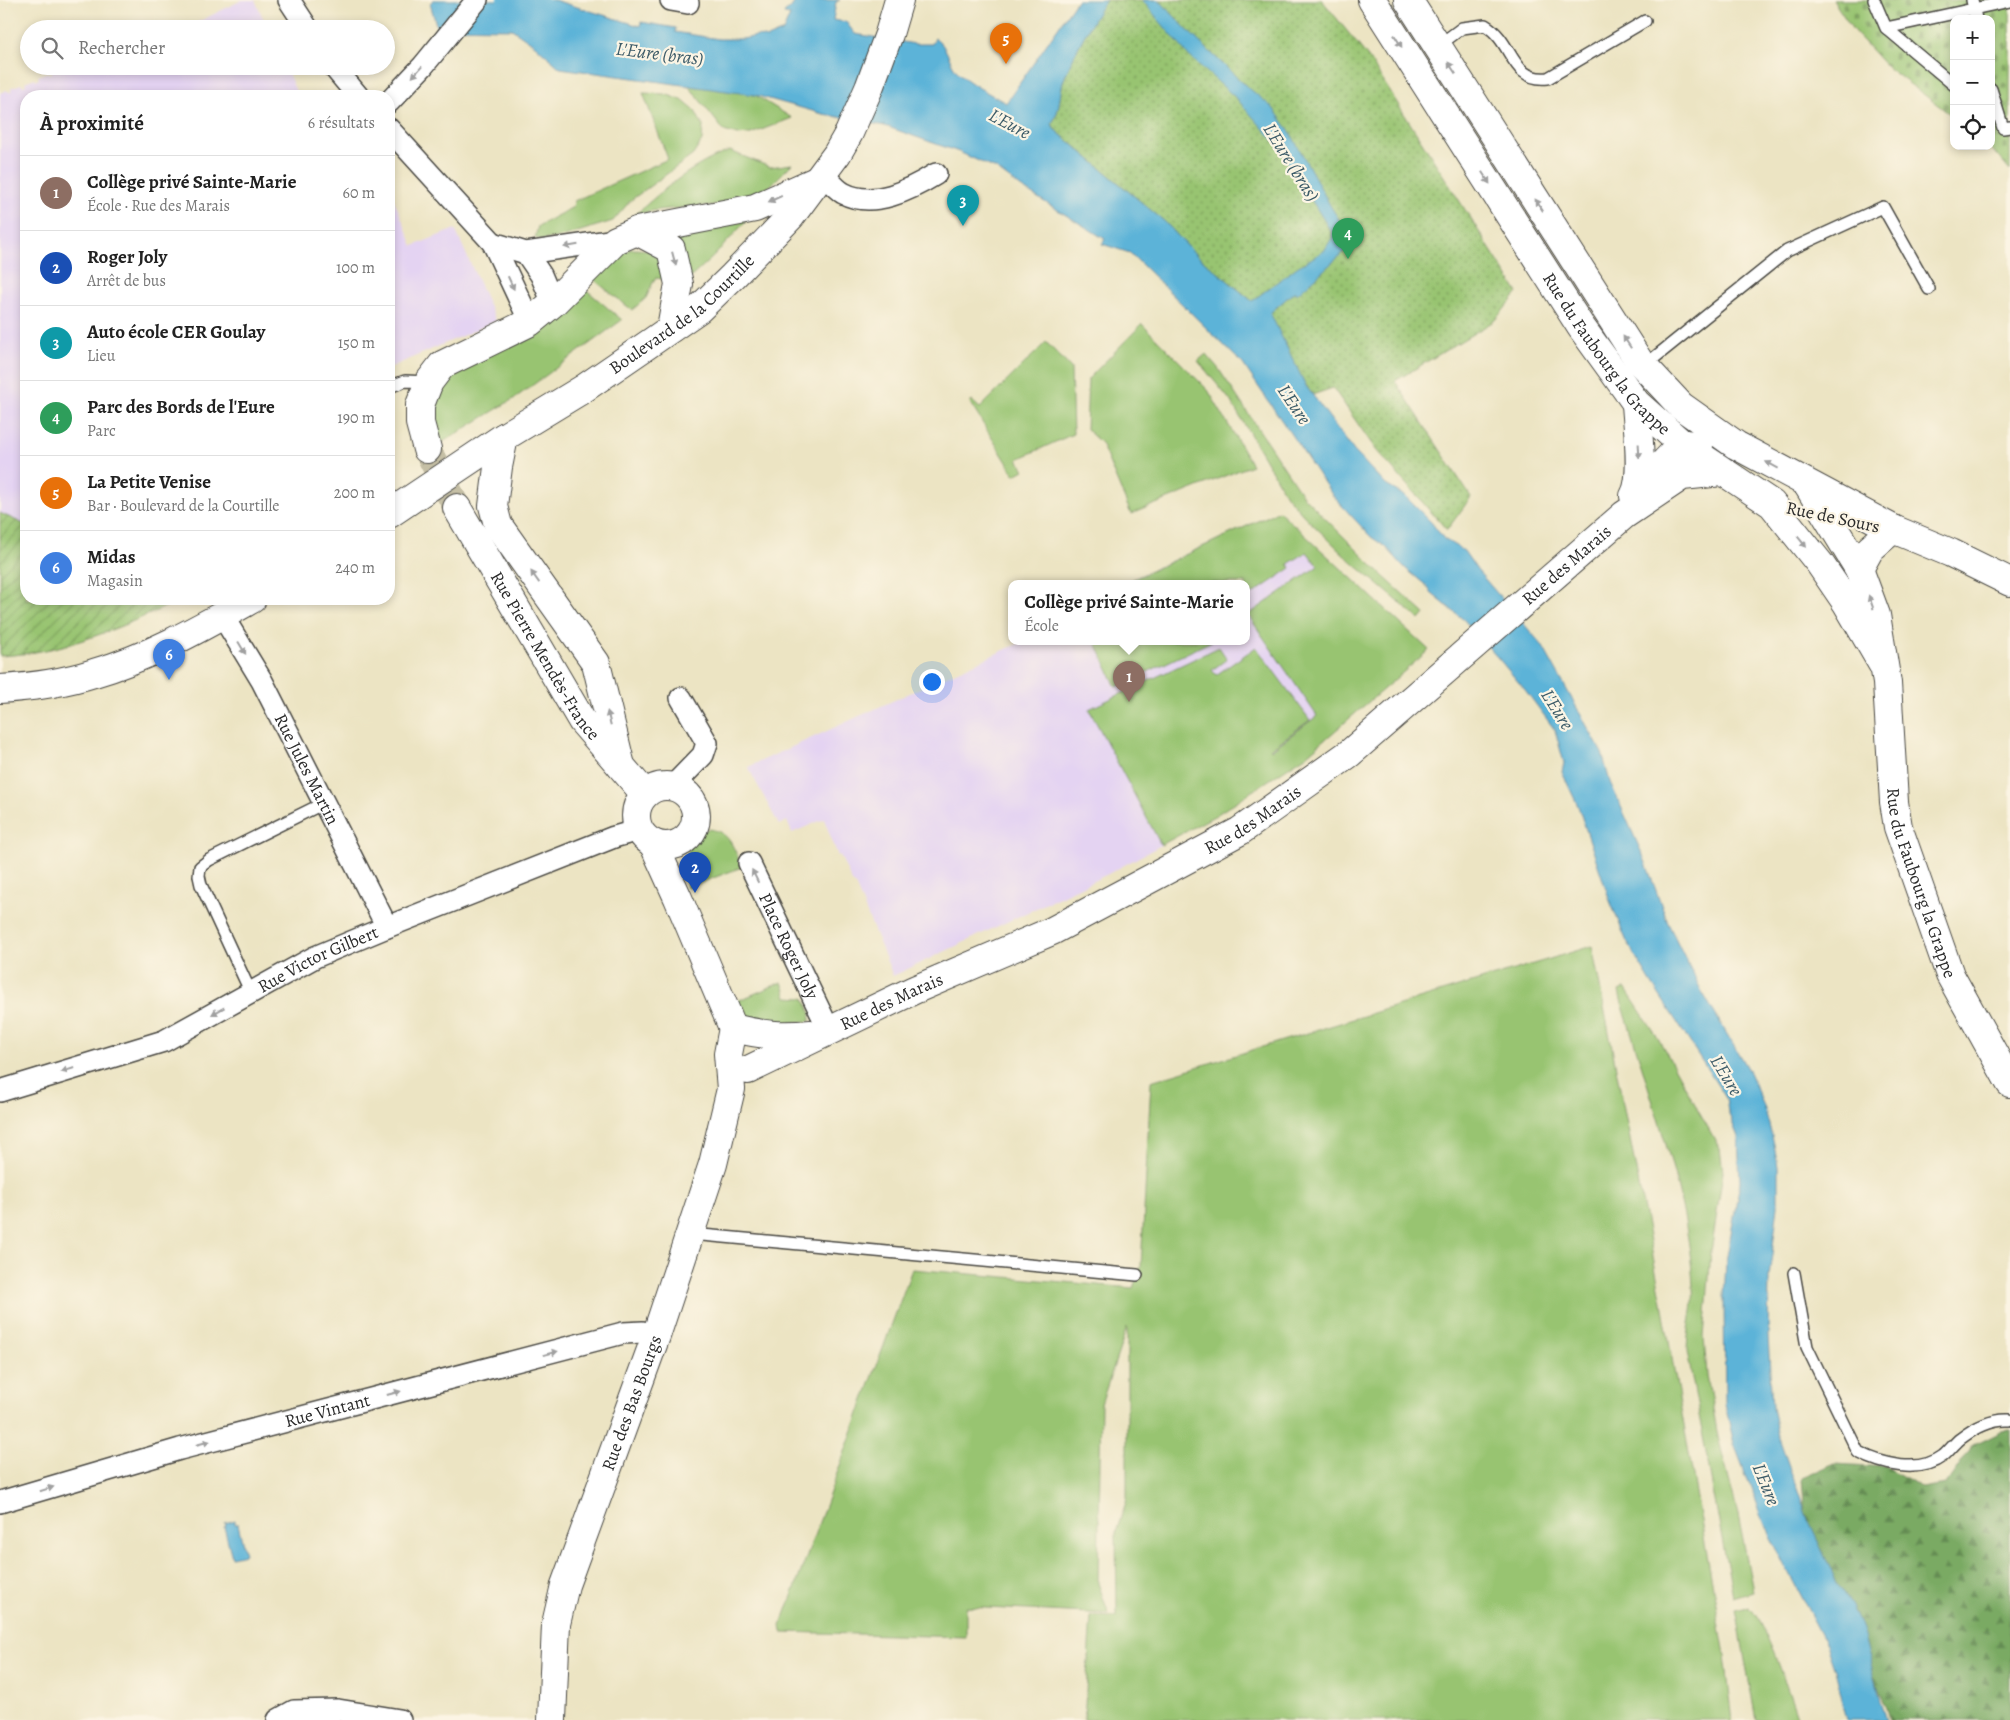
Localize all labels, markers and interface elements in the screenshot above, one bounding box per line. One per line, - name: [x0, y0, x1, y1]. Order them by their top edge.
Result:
- map controls: [1950, 15, 1995, 150]
- button: +: [1950, 15, 1995, 60]
- search box: [20, 20, 395, 75]
- pin: 5: [990, 23, 1022, 64]
- icon: search: [38, 34, 66, 62]
- text: Rechercher: [78, 35, 165, 61]
- one-way arrow: [1393, 35, 1403, 48]
- water label: L'Eure (bras): [614, 36, 705, 72]
- button: −: [1950, 60, 1995, 105]
- one-way arrow: [1447, 62, 1457, 75]
- one-way arrow: [411, 65, 423, 77]
- water label: L'Eure: [984, 102, 1035, 146]
- button: locate: [1950, 105, 1995, 150]
- text: À proximité: [40, 109, 144, 137]
- text: 6 résultats: [308, 112, 375, 134]
- water label: L'Eure (bras): [1257, 118, 1326, 207]
- text: Collège privé Sainte-Marie: [87, 169, 296, 195]
- one-way arrow: [1481, 171, 1490, 185]
- text: 1: [53, 182, 59, 204]
- text: 60 m: [343, 182, 375, 204]
- pin: 3: [947, 185, 979, 226]
- text: École · Rue des Marais: [87, 195, 230, 217]
- one-way arrow: [768, 195, 782, 203]
- one-way arrow: [1535, 199, 1544, 212]
- pin: 4: [1332, 218, 1364, 259]
- one-way arrow: [562, 243, 578, 251]
- text: Roger Joly: [87, 244, 167, 270]
- street label: Boulevard de la Courtille: [604, 249, 760, 380]
- one-way arrow: [670, 251, 678, 266]
- text: 2: [52, 257, 60, 279]
- text: 100 m: [336, 257, 375, 279]
- street label: Rue du Faubourg la Grappe: [1537, 268, 1676, 440]
- text: Arrêt de bus: [87, 270, 166, 292]
- one-way arrow: [507, 275, 516, 290]
- text: Auto école CER Goulay: [87, 319, 265, 345]
- text: 3: [53, 332, 59, 354]
- text: 150 m: [338, 332, 375, 354]
- one-way arrow: [1622, 336, 1631, 349]
- text: Lieu: [87, 345, 115, 367]
- water label: L'Eure: [1271, 379, 1317, 430]
- text: Parc des Bords de l'Eure: [87, 394, 275, 420]
- text: 4: [52, 407, 60, 429]
- text: 190 m: [337, 407, 375, 429]
- text: Parc: [87, 420, 116, 442]
- one-way arrow: [1636, 443, 1644, 459]
- one-way arrow: [1765, 460, 1778, 469]
- text: La Petite Venise: [87, 469, 211, 495]
- text: 5: [53, 482, 59, 504]
- text: 200 m: [334, 482, 375, 504]
- text: Bar · Boulevard de la Courtille: [87, 495, 279, 517]
- street label: Rue de Sours: [1784, 495, 1882, 539]
- street label: Rue des Marais: [1517, 519, 1616, 610]
- one-way arrow: [1797, 535, 1808, 548]
- text: Midas: [87, 544, 136, 570]
- text: 6: [52, 557, 60, 579]
- text: 240 m: [335, 557, 375, 579]
- street label: Rue Pierre Mendès-France: [485, 567, 605, 745]
- text: Magasin: [87, 570, 143, 592]
- one-way arrow: [530, 570, 540, 584]
- popup: [1008, 580, 1250, 645]
- text: Collège privé Sainte-Marie: [1024, 589, 1234, 615]
- one-way arrow: [1867, 594, 1875, 609]
- text: École: [1024, 615, 1059, 637]
- pin: 6: [153, 639, 185, 680]
- one-way arrow: [238, 642, 247, 655]
- pin: 1: [1113, 661, 1145, 702]
- your location: [919, 669, 945, 695]
- water label: L'Eure: [1535, 684, 1580, 735]
- street label: Rue Jules Martin: [269, 709, 345, 829]
- one-way arrow: [605, 711, 613, 726]
- street label: Rue des Marais: [1200, 779, 1306, 860]
- street label: Rue du Faubourg la Grappe: [1881, 787, 1962, 981]
- pin: 2: [679, 852, 711, 893]
- one-way arrow: [751, 868, 759, 883]
- street label: Place Roger Joly: [753, 889, 825, 1004]
- street label: Rue Victor Gilbert: [253, 920, 382, 999]
- street label: Rue des Marais: [836, 967, 947, 1036]
- one-way arrow: [211, 1007, 226, 1015]
- water label: L'Eure: [1704, 1050, 1749, 1101]
- one-way arrow: [60, 1066, 75, 1074]
- street label: Rue des Bas Bourgs: [596, 1332, 667, 1474]
- one-way arrow: [544, 1349, 559, 1357]
- street label: Rue Vintant: [282, 1388, 373, 1433]
- one-way arrow: [386, 1388, 401, 1396]
- one-way arrow: [195, 1439, 210, 1447]
- water label: L'Eure: [1746, 1459, 1786, 1510]
- one-way arrow: [39, 1484, 54, 1492]

